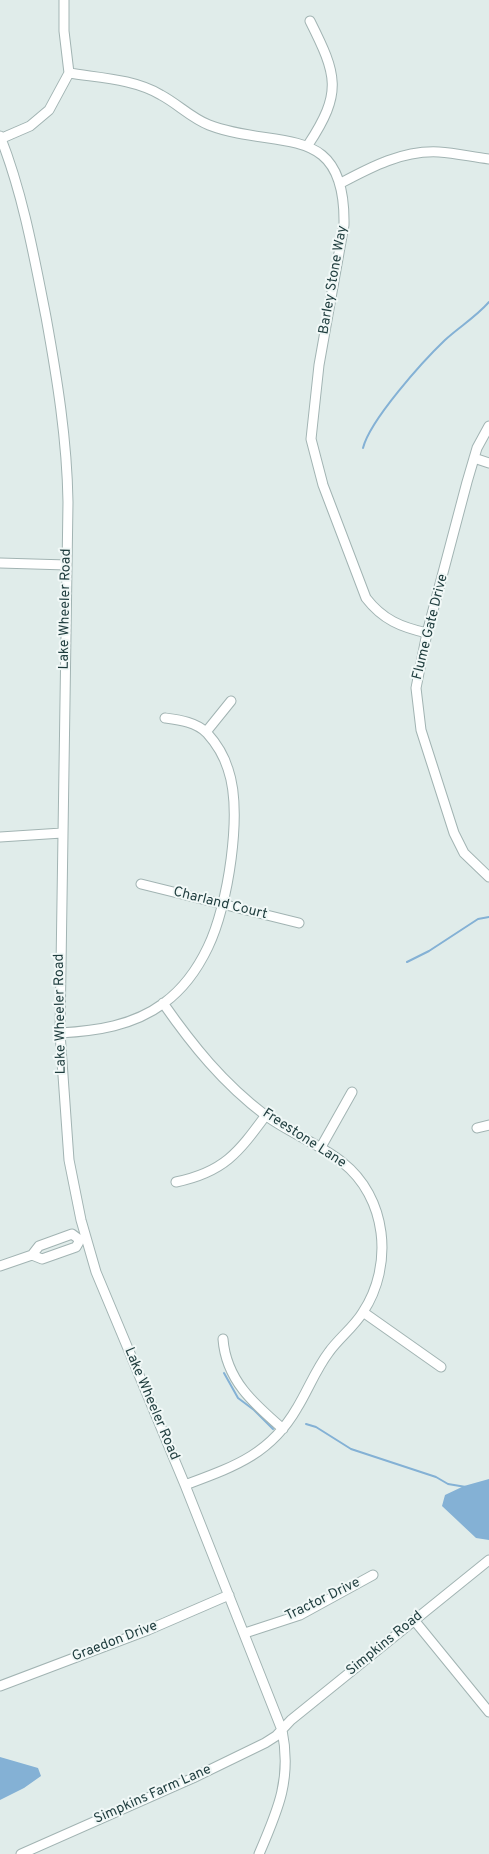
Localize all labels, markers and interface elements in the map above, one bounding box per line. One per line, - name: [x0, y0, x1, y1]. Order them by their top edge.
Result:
- street label: Barley Stone Way: [316, 224, 352, 336]
- street label: Lake Wheeler Road: [57, 549, 75, 669]
- street label: Flume Gate Drive: [410, 572, 452, 682]
- street label: Charland Court: [171, 884, 269, 924]
- street label: Lake Wheeler Road: [52, 954, 70, 1074]
- street label: Freestone Lane: [259, 1106, 349, 1172]
- street label: Lake Wheeler Road: [120, 1345, 182, 1463]
- street label: Tractor Drive: [283, 1575, 363, 1625]
- street label: Simpkins Road: [344, 1608, 426, 1680]
- street label: Graedon Drive: [70, 1618, 160, 1666]
- street label: Simpkins Farm Lane: [92, 1762, 214, 1828]

